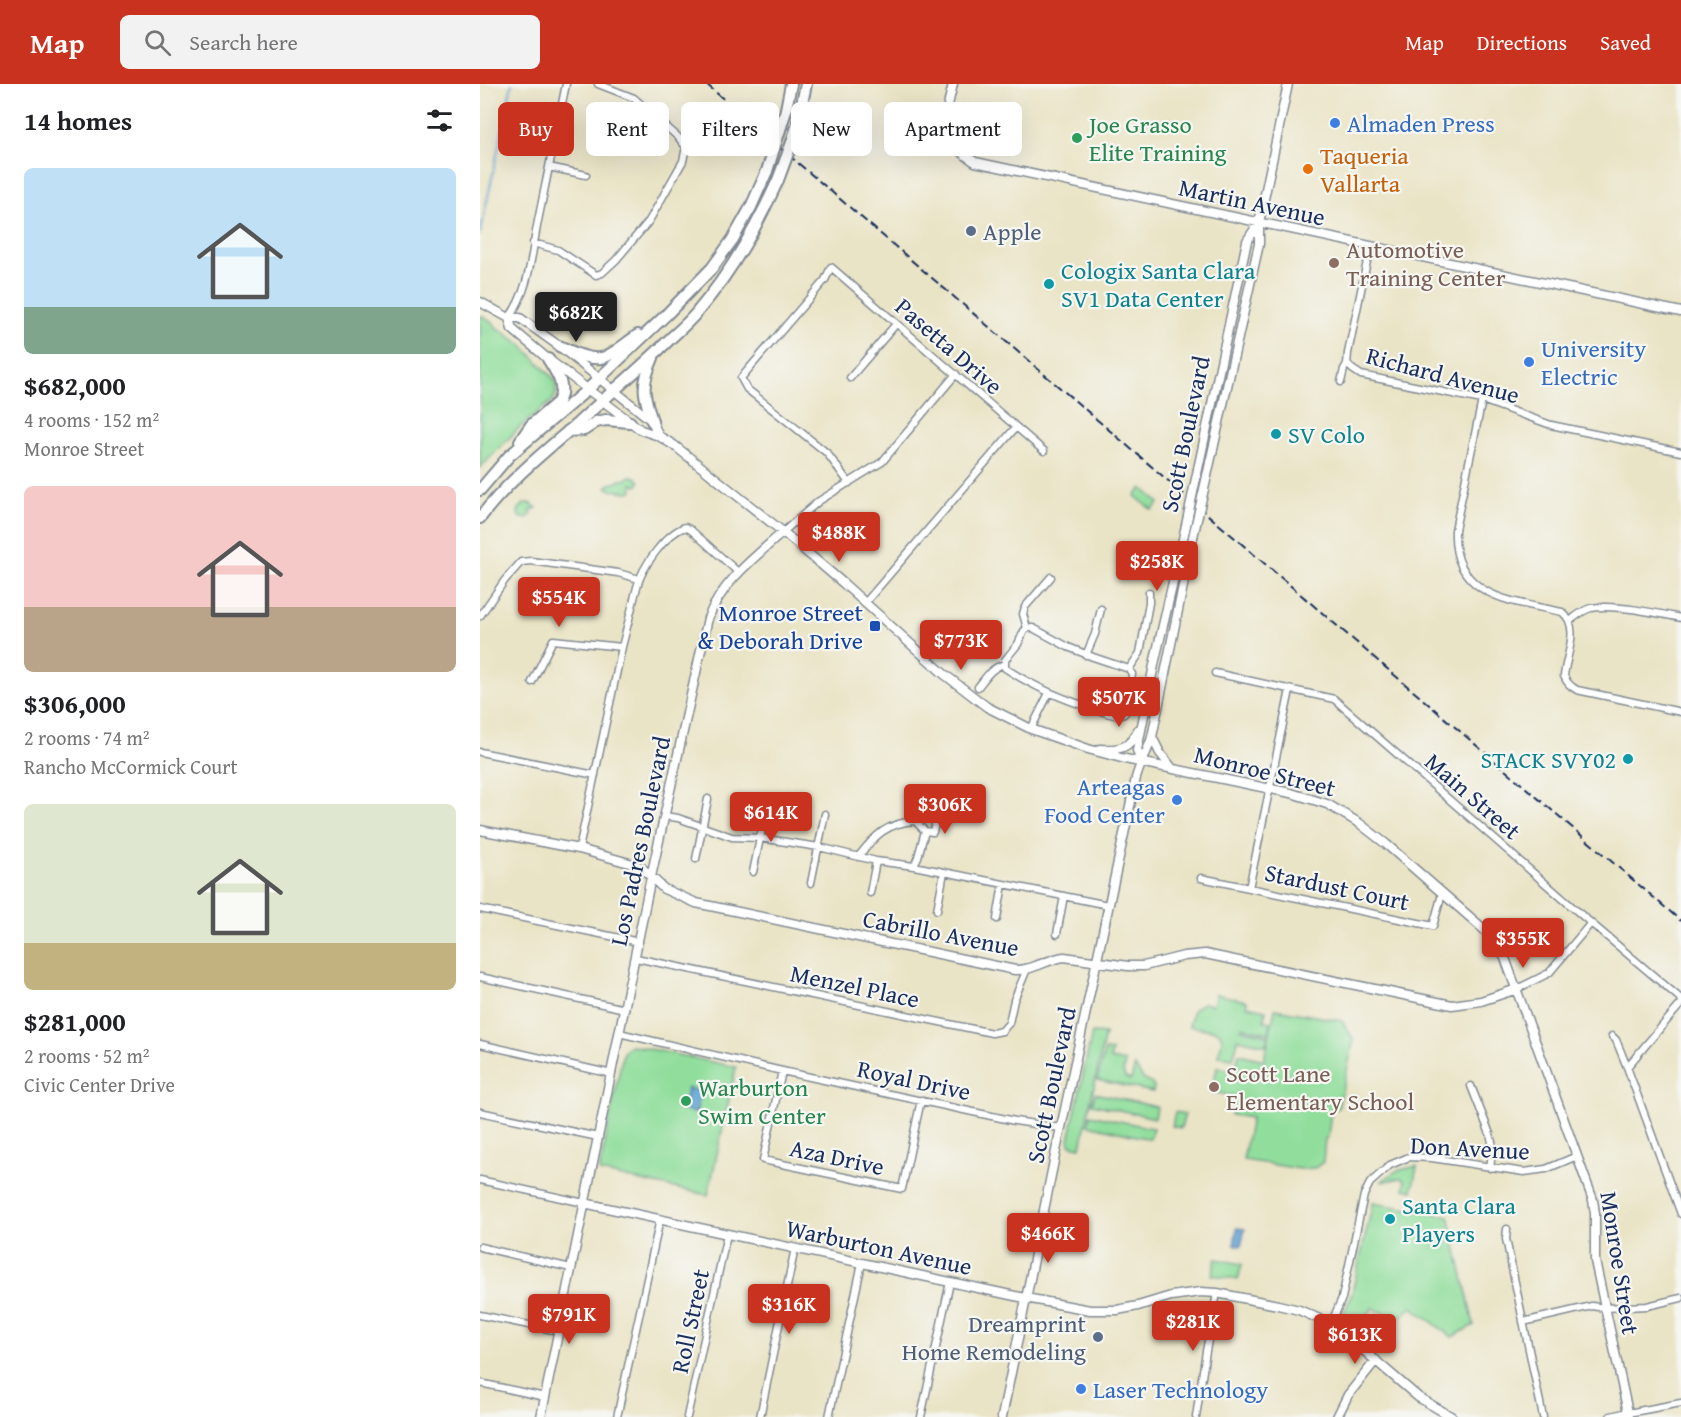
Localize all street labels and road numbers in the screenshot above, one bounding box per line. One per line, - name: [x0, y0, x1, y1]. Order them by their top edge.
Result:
- street label: Martin Avenue: [1176, 169, 1328, 235]
- street label: Pasetta Drive: [888, 289, 1010, 403]
- street label: Richard Avenue: [1363, 338, 1523, 412]
- street label: Scott Boulevard: [1151, 352, 1219, 515]
- street label: Los Padres Boulevard: [601, 733, 679, 949]
- street label: Monroe Street: [1191, 737, 1340, 806]
- street label: Main Street: [1417, 744, 1529, 848]
- street label: Stardust Court: [1262, 855, 1413, 919]
- street label: Cabrillo Avenue: [860, 901, 1022, 965]
- street label: Menzel Place: [787, 955, 923, 1017]
- street label: Scott Boulevard: [1017, 1003, 1085, 1166]
- street label: Royal Drive: [854, 1051, 974, 1109]
- street label: Don Avenue: [1409, 1127, 1531, 1169]
- street label: Aza Drive: [787, 1130, 887, 1184]
- street label: Monroe Street: [1591, 1189, 1649, 1338]
- street label: Warburton Avenue: [783, 1210, 975, 1284]
- street label: Roll Street: [662, 1265, 718, 1376]

